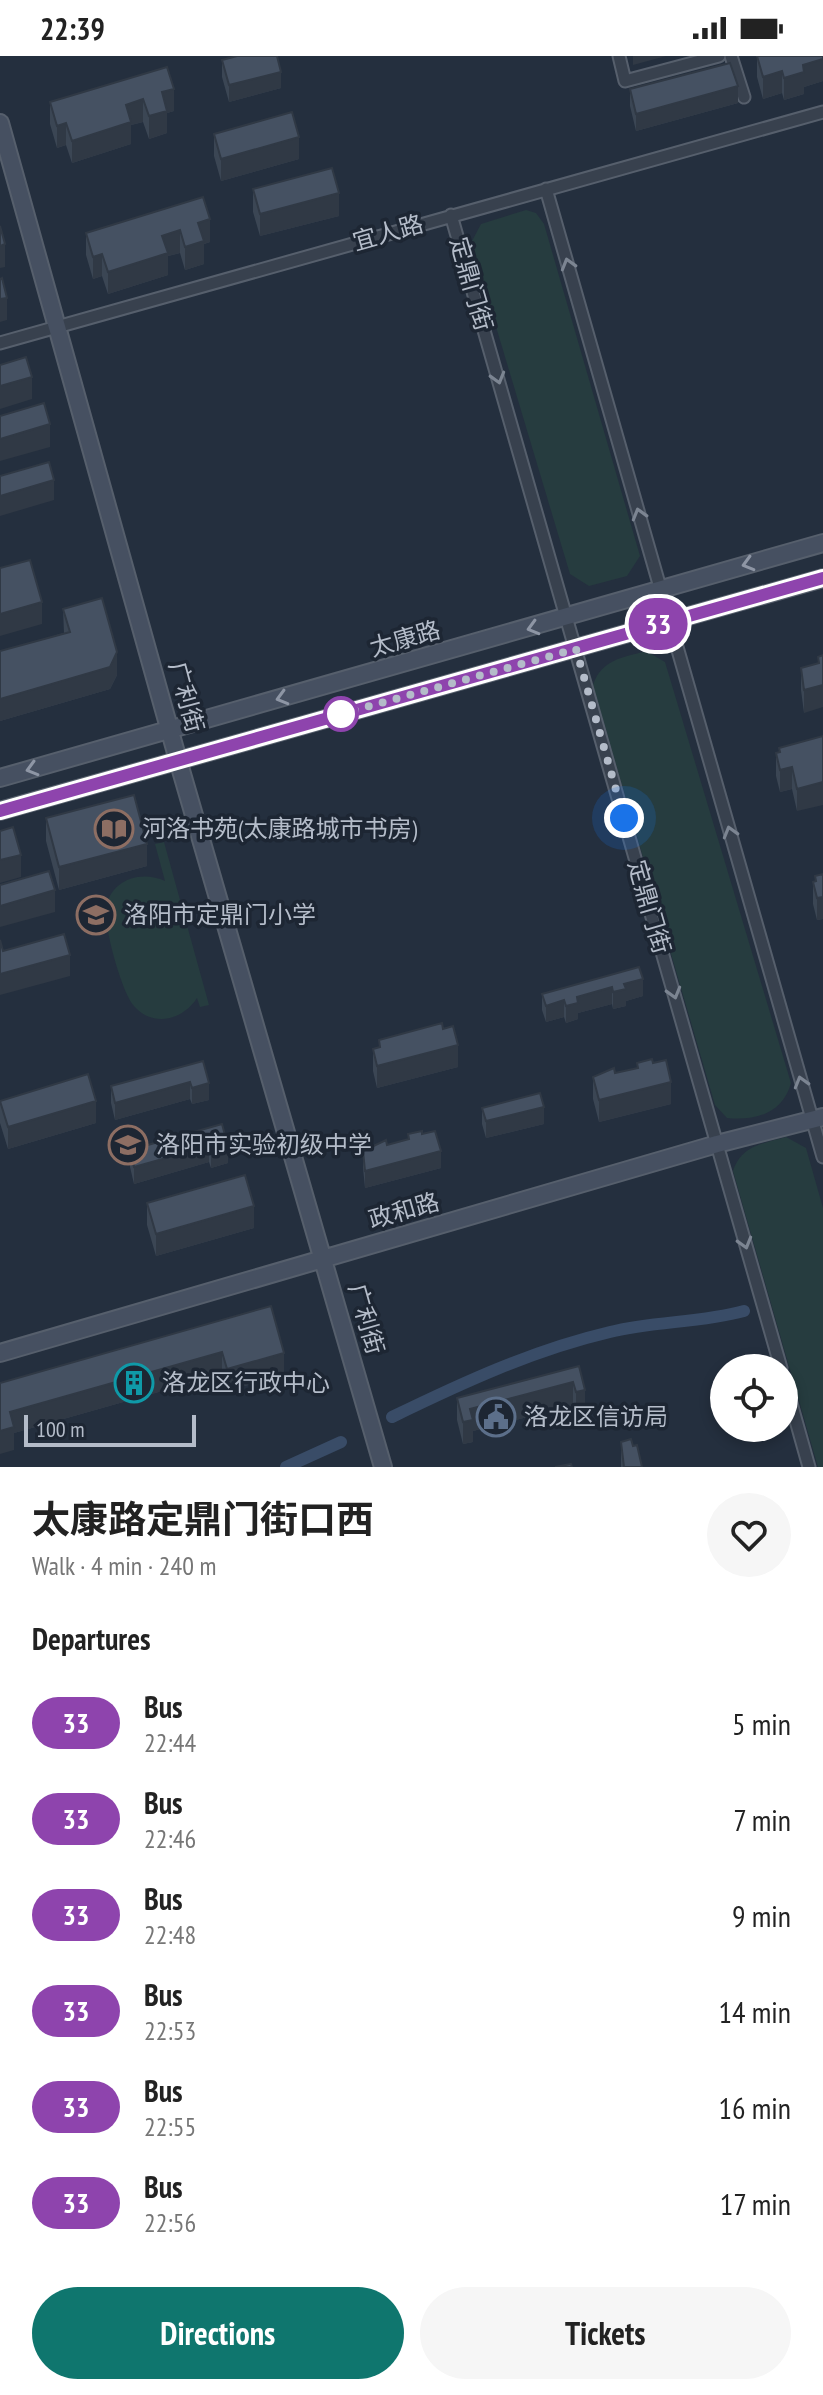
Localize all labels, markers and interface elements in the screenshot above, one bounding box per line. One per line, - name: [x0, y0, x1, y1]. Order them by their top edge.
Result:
- text: 22:39: [40, 9, 105, 48]
- street label: 宜人路: [349, 208, 427, 257]
- street label: 定鼎门街: [443, 233, 500, 334]
- one-way arrow: [561, 257, 577, 271]
- one-way arrow: [489, 370, 505, 384]
- one-way arrow: [632, 507, 649, 521]
- one-way arrow: [741, 555, 755, 572]
- line badge: 33: [622, 598, 694, 650]
- text: 33: [645, 605, 671, 642]
- street label: 太康路: [366, 614, 444, 663]
- one-way arrow: [526, 619, 540, 635]
- street label: 广利街: [162, 658, 211, 736]
- one-way arrow: [276, 689, 290, 705]
- unlabelled marker: [324, 697, 358, 731]
- one-way arrow: [26, 759, 40, 776]
- your location: [604, 798, 644, 838]
- library icon: 河洛书苑(太康路城市书房): [93, 808, 135, 850]
- place label: 河洛书苑(太康路城市书房): [142, 813, 418, 844]
- one-way arrow: [723, 826, 739, 840]
- street label: 定鼎门街: [621, 856, 678, 957]
- school or university icon: 洛阳市定鼎门小学: [75, 894, 117, 936]
- place label: 洛阳市定鼎门小学: [124, 899, 316, 930]
- one-way arrow: [665, 986, 681, 1000]
- one-way arrow: [794, 1076, 811, 1090]
- school or university icon: 洛阳市实验初级中学: [107, 1124, 149, 1166]
- place label: 洛阳市实验初级中学: [156, 1129, 372, 1160]
- street label: 政和路: [365, 1186, 443, 1235]
- one-way arrow: [736, 1236, 752, 1250]
- street label: 广利街: [342, 1280, 391, 1358]
- map controls: [710, 1354, 798, 1442]
- button: locate: [710, 1354, 798, 1442]
- building icon: 洛龙区行政中心: [113, 1362, 155, 1404]
- place label: 洛龙区行政中心: [162, 1367, 330, 1398]
- public building icon: 洛龙区信访局: [475, 1396, 517, 1438]
- place label: 洛龙区信访局: [524, 1401, 668, 1432]
- scale bar: [24, 1411, 196, 1447]
- text: 100 m: [36, 1415, 85, 1443]
- button: heart: [707, 1493, 791, 1577]
- text: 太康路定鼎门街口西: [32, 1494, 374, 1543]
- text: Walk · 4 min · 240 m: [32, 1549, 216, 1582]
- text: Departures: [32, 1619, 150, 1658]
- text: Bus: [144, 1687, 183, 1726]
- text: 33: [63, 1704, 89, 1741]
- text: 5 min: [732, 1704, 791, 1743]
- text: 22:44: [144, 1726, 196, 1759]
- text: Bus: [144, 1783, 183, 1822]
- text: 33: [63, 1800, 89, 1837]
- text: 7 min: [733, 1800, 791, 1839]
- text: 22:46: [144, 1822, 196, 1855]
- text: Bus: [144, 1879, 183, 1918]
- text: 33: [63, 1896, 89, 1933]
- text: 9 min: [732, 1896, 791, 1935]
- text: 22:48: [144, 1918, 196, 1951]
- text: Bus: [144, 1975, 183, 2014]
- text: 33: [63, 1992, 89, 2029]
- text: 14 min: [718, 1992, 791, 2031]
- text: 22:53: [144, 2014, 196, 2047]
- text: Bus: [144, 2071, 183, 2110]
- text: 33: [63, 2088, 89, 2125]
- text: 16 min: [718, 2088, 791, 2127]
- text: 22:55: [144, 2110, 196, 2143]
- text: Bus: [144, 2167, 183, 2206]
- text: 33: [63, 2184, 89, 2221]
- text: 17 min: [720, 2184, 791, 2223]
- text: 22:56: [144, 2206, 196, 2239]
- button: Directions: [32, 2287, 404, 2379]
- button: Tickets: [420, 2287, 791, 2379]

